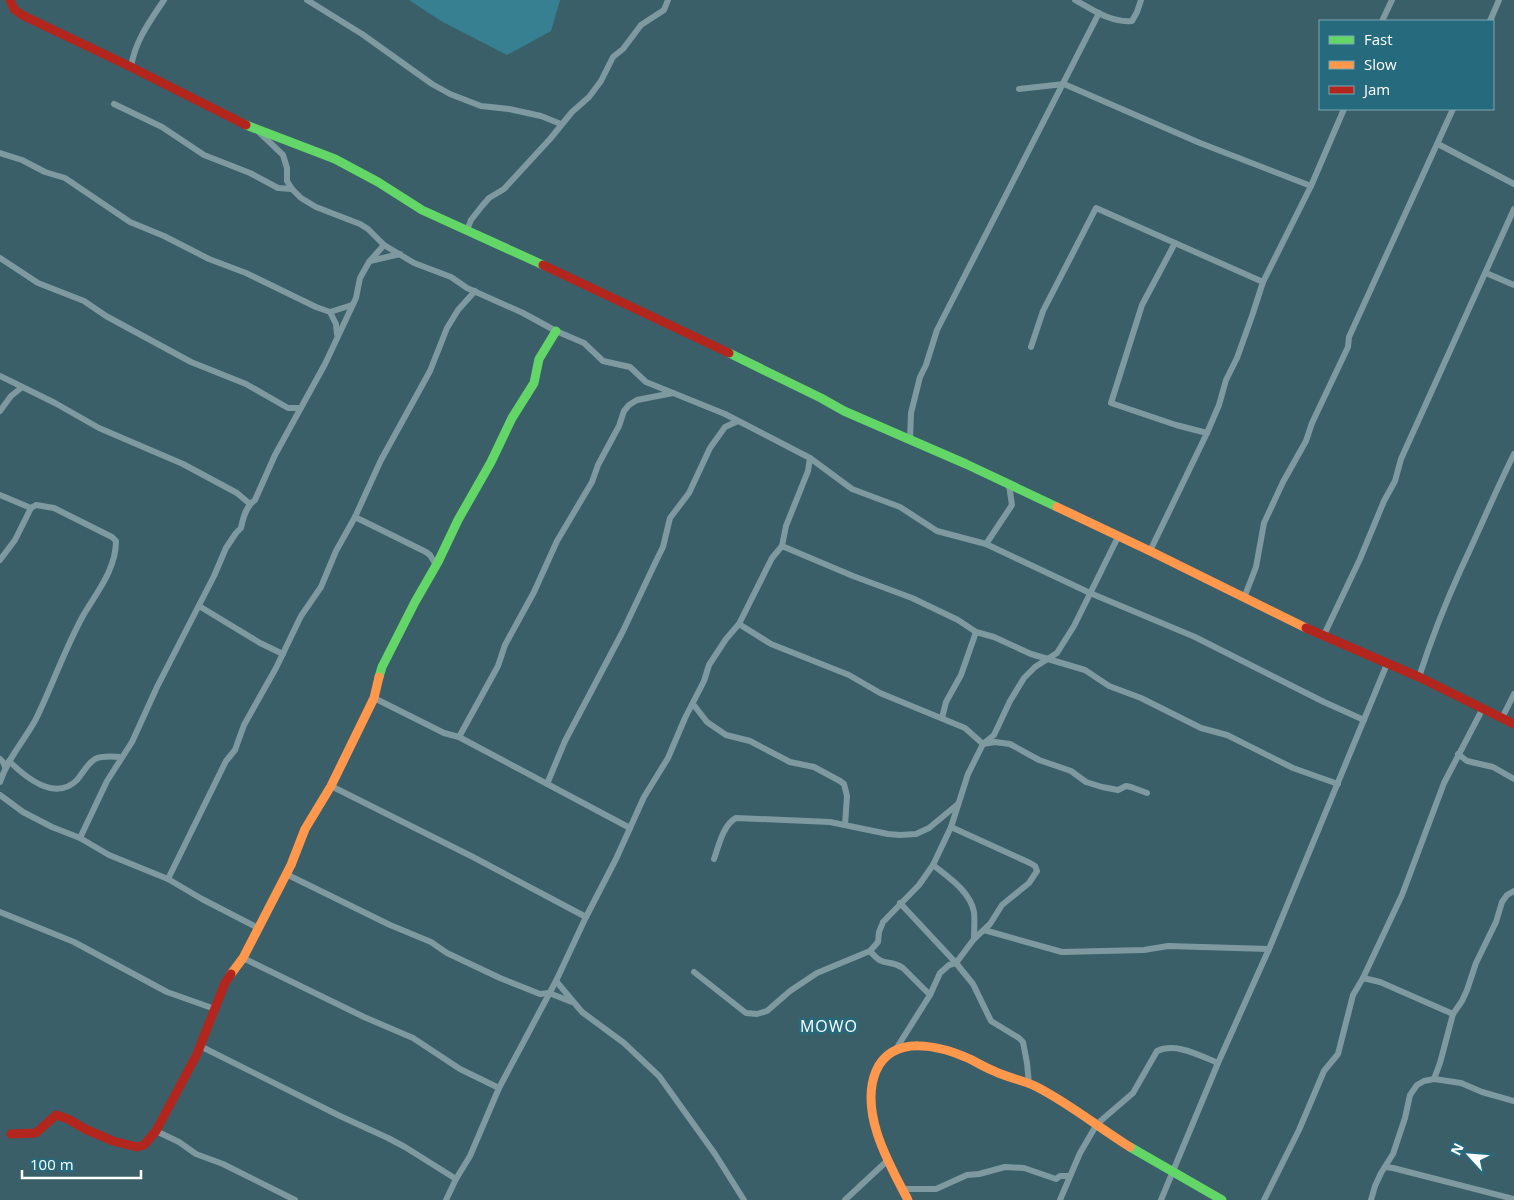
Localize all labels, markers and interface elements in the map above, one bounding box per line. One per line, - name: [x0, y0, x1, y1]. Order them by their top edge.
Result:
- legend: [1319, 20, 1494, 110]
- text: Fast: [1364, 29, 1393, 49]
- text: Slow: [1364, 54, 1397, 74]
- text: Jam: [1362, 79, 1390, 99]
- district label: MOWO: [800, 1015, 858, 1037]
- north arrow: [1444, 1130, 1494, 1180]
- text: N: [1446, 1140, 1468, 1158]
- scale bar: [22, 1148, 141, 1180]
- text: 100 m: [30, 1154, 74, 1174]

